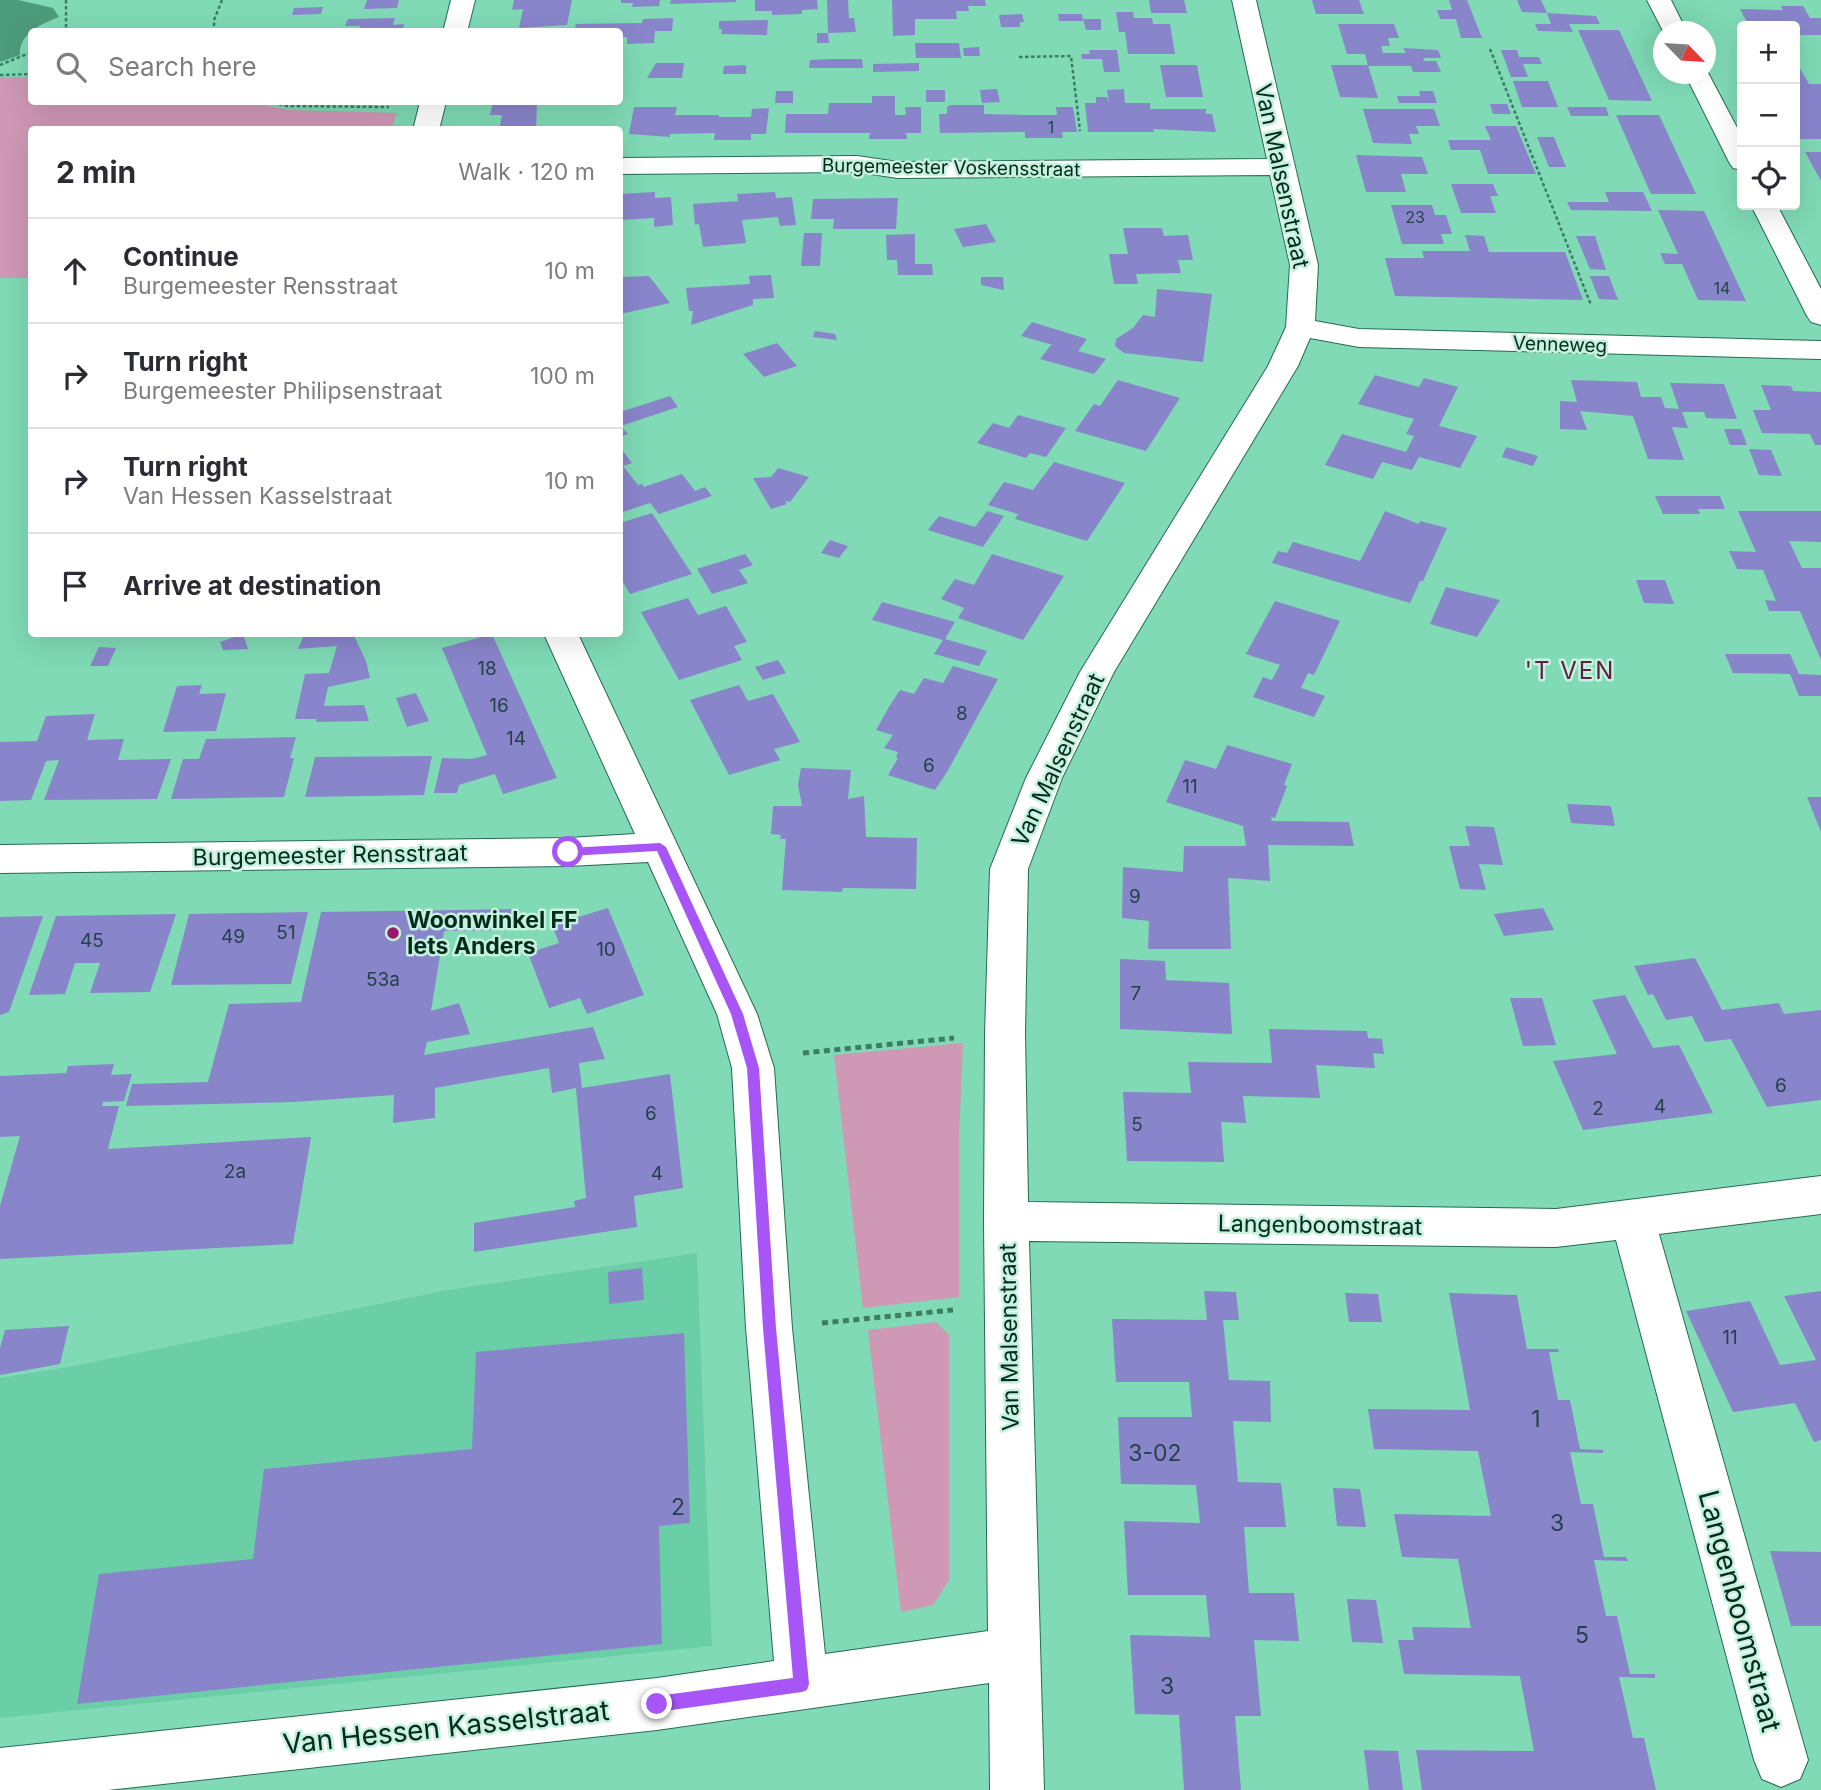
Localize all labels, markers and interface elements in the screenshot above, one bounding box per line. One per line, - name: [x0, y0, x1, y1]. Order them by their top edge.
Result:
- north arrow: [1653, 21, 1716, 84]
- map controls: [1737, 21, 1800, 210]
- button: +: [1737, 21, 1800, 84]
- search box: [28, 28, 623, 105]
- icon: search: [52, 48, 90, 86]
- text: Search here: [108, 51, 257, 82]
- street label: Van Malsenstraat: [1249, 81, 1315, 271]
- button: −: [1737, 84, 1800, 147]
- house number: 1: [1048, 117, 1054, 137]
- button: locate: [1737, 147, 1800, 210]
- text: 2 min: [56, 154, 136, 190]
- street label: Burgemeester Voskensstraat: [822, 154, 1080, 181]
- text: Walk · 120 m: [458, 158, 595, 186]
- house number: 23: [1405, 207, 1425, 227]
- text: Continue: [123, 241, 239, 272]
- icon: ahead: [56, 252, 94, 290]
- text: 10 m: [545, 257, 595, 285]
- text: Burgemeester Rensstraat: [123, 272, 398, 300]
- house number: 14: [1714, 278, 1730, 298]
- street label: Venneweg: [1512, 331, 1608, 358]
- text: Turn right: [123, 346, 248, 377]
- icon: right: [56, 357, 94, 395]
- text: 100 m: [530, 362, 595, 390]
- text: Burgemeester Philipsenstraat: [123, 377, 442, 405]
- text: Turn right: [123, 451, 248, 482]
- icon: right: [56, 462, 94, 500]
- text: 10 m: [545, 467, 595, 495]
- text: Van Hessen Kasselstraat: [123, 482, 392, 510]
- icon: arrive: [56, 567, 94, 605]
- text: Arrive at destination: [123, 570, 382, 601]
- district label: 'T VEN: [1525, 656, 1615, 685]
- house number: 18: [477, 657, 497, 680]
- street label: Van Malsenstraat: [1006, 669, 1111, 851]
- house number: 16: [489, 694, 509, 717]
- house number: 8: [956, 702, 968, 725]
- house number: 14: [506, 727, 526, 750]
- house number: 6: [923, 754, 935, 777]
- house number: 11: [1182, 775, 1198, 798]
- route start: [552, 836, 583, 867]
- street label: Burgemeester Rensstraat: [192, 839, 468, 871]
- house number: 9: [1129, 885, 1141, 908]
- place label: Woonwinkel FF Iets Anders: [407, 906, 578, 960]
- house number: 51: [276, 921, 296, 944]
- house number: 49: [221, 925, 245, 948]
- marker: Woonwinkel FF Iets Anders: [385, 925, 401, 941]
- house number: 45: [80, 929, 104, 952]
- house number: 10: [596, 938, 616, 961]
- house number: 53a: [366, 968, 400, 991]
- house number: 7: [1131, 982, 1141, 1005]
- house number: 6: [1775, 1074, 1787, 1097]
- house number: 4: [1654, 1095, 1666, 1118]
- house number: 2: [1592, 1097, 1604, 1120]
- house number: 6: [645, 1102, 657, 1125]
- house number: 5: [1131, 1113, 1143, 1136]
- house number: 2a: [224, 1160, 246, 1183]
- house number: 4: [651, 1162, 663, 1185]
- street label: Langenboomstraat: [1218, 1209, 1423, 1241]
- street label: Van Malsenstraat: [993, 1242, 1025, 1431]
- house number: 11: [1722, 1326, 1738, 1349]
- house number: 1: [1531, 1405, 1541, 1433]
- house number: 3-02: [1128, 1439, 1182, 1467]
- street label: Langenboomstraat: [1691, 1487, 1789, 1735]
- house number: 2: [671, 1493, 685, 1521]
- house number: 3: [1550, 1509, 1564, 1537]
- house number: 5: [1575, 1621, 1589, 1649]
- house number: 3: [1160, 1672, 1174, 1700]
- route end: [641, 1688, 672, 1719]
- street label: Van Hessen Kasselstraat: [281, 1693, 611, 1761]

